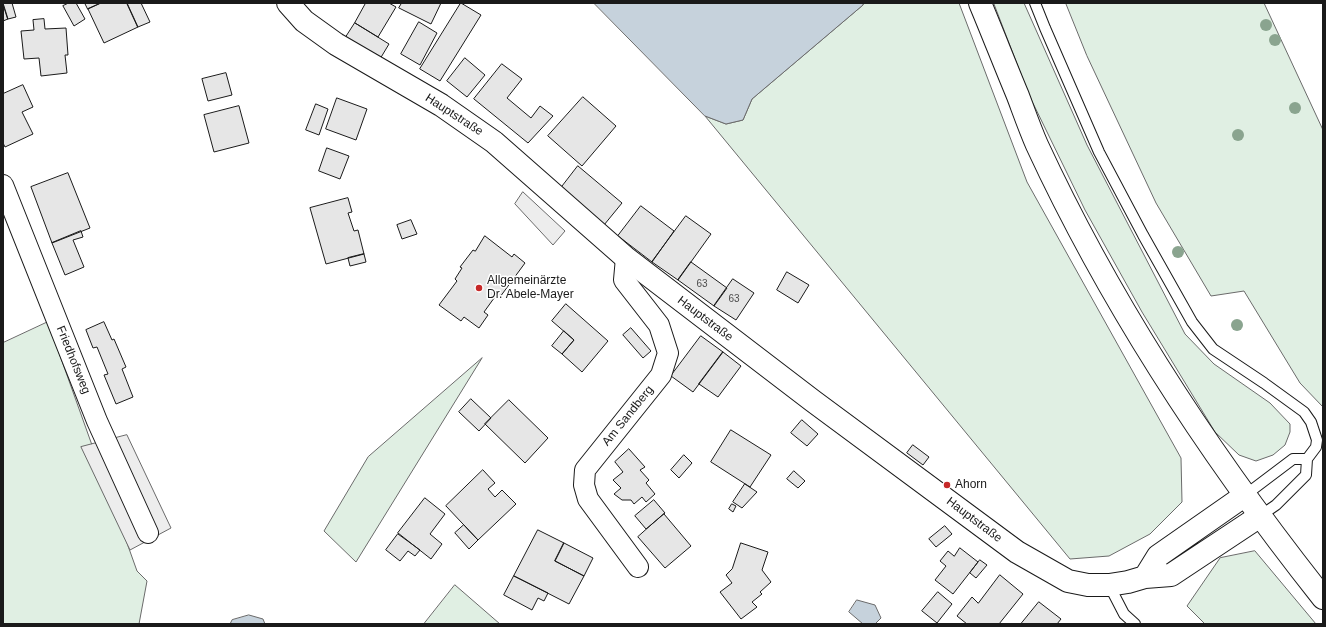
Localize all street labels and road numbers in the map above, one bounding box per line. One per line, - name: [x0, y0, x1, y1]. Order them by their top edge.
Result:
- street label: Hauptstraße: [422, 91, 486, 139]
- street label: Hauptstraße: [674, 293, 736, 345]
- street label: Friedhofsweg: [53, 324, 93, 396]
- street label: Am Sandberg: [599, 383, 657, 449]
- street label: Hauptstraße: [943, 494, 1005, 546]

